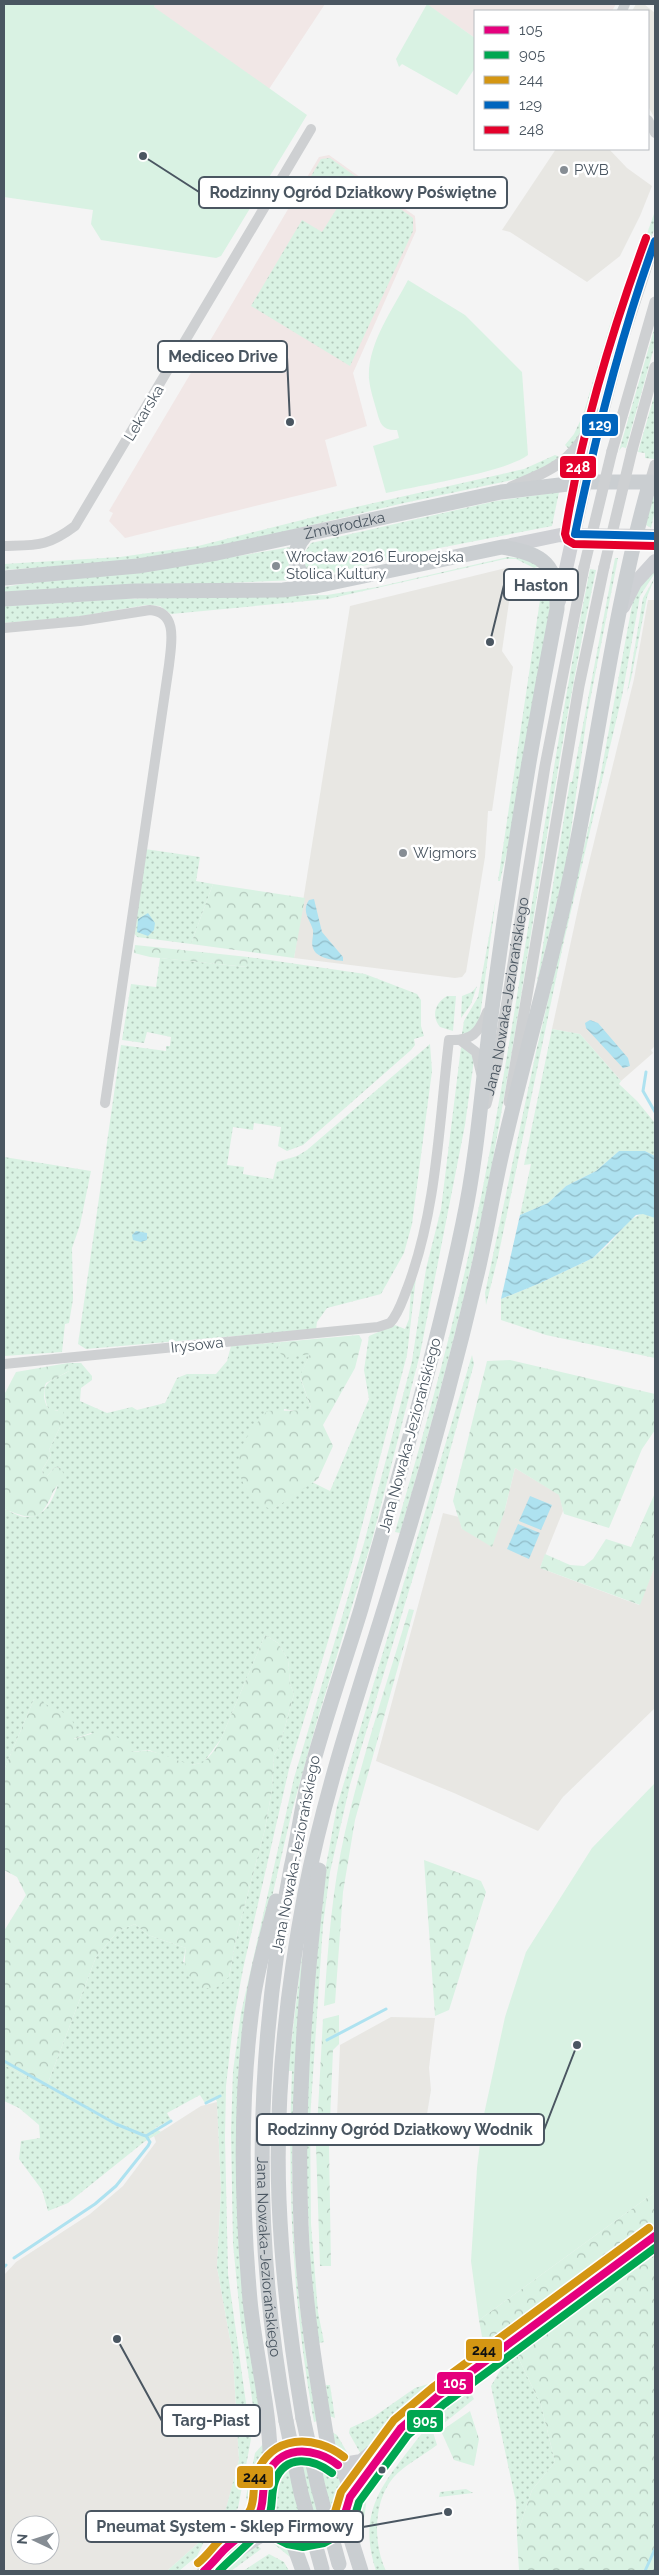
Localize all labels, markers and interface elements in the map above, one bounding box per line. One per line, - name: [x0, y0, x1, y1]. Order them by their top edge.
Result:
- legend: [474, 10, 649, 150]
- text: 105: [519, 21, 543, 39]
- text: 905: [519, 46, 545, 64]
- text: 244: [519, 71, 543, 89]
- text: 129: [519, 96, 542, 114]
- text: 248: [519, 121, 544, 139]
- place label: PWB: [574, 161, 609, 179]
- marker: PWB: [558, 164, 570, 176]
- callout: Rodzinny Ogród Działkowy Poświętne: [199, 177, 507, 208]
- text: Rodzinny Ogród Działkowy Poświętne: [209, 183, 497, 202]
- callout: Mediceo Drive: [158, 341, 287, 372]
- text: Mediceo Drive: [168, 347, 278, 366]
- street label: Lekarska: [120, 382, 168, 444]
- line badge: 129: [581, 413, 619, 437]
- text: 129: [588, 417, 612, 433]
- line badge: 248: [559, 455, 597, 479]
- text: 248: [566, 459, 590, 475]
- street label: Żmigrodzka: [302, 508, 387, 543]
- place label: Wrocław 2016 Europejska Stolica Kultury: [286, 548, 464, 583]
- marker: Wrocław 2016 Europejska Stolica Kultury: [270, 560, 282, 572]
- callout: Haston: [504, 569, 578, 600]
- text: Haston: [514, 576, 568, 595]
- place label: Wigmors: [413, 844, 476, 862]
- marker: Wigmors: [397, 847, 409, 859]
- street label: Jana Nowaka-Jeziorańskiego: [480, 896, 533, 1097]
- street label: Irysowa: [170, 1333, 224, 1357]
- street label: Jana Nowaka-Jeziorańskiego: [375, 1336, 445, 1534]
- street label: Jana Nowaka-Jeziorańskiego: [268, 1754, 324, 1954]
- callout: Rodzinny Ogród Działkowy Wodnik: [257, 2114, 544, 2145]
- text: Rodzinny Ogród Działkowy Wodnik: [267, 2120, 533, 2139]
- street label: Jana Nowaka-Jeziorańskiego: [253, 2156, 285, 2358]
- line badge: 244: [465, 2338, 503, 2362]
- text: 244: [472, 2342, 496, 2358]
- line badge: 105: [436, 2371, 474, 2395]
- text: 105: [443, 2375, 467, 2391]
- callout: Targ-Piast: [162, 2405, 260, 2436]
- line badge: 905: [406, 2409, 444, 2433]
- text: Targ-Piast: [172, 2411, 250, 2430]
- text: 905: [413, 2413, 438, 2429]
- line badge: 244: [236, 2465, 274, 2489]
- unlabelled marker: [377, 2465, 387, 2475]
- text: 244: [243, 2469, 267, 2485]
- callout: Pneumat System - Sklep Firmowy: [86, 2511, 363, 2542]
- north arrow: [10, 2515, 60, 2565]
- text: Pneumat System - Sklep Firmowy: [96, 2517, 354, 2536]
- text: N: [14, 2533, 30, 2545]

